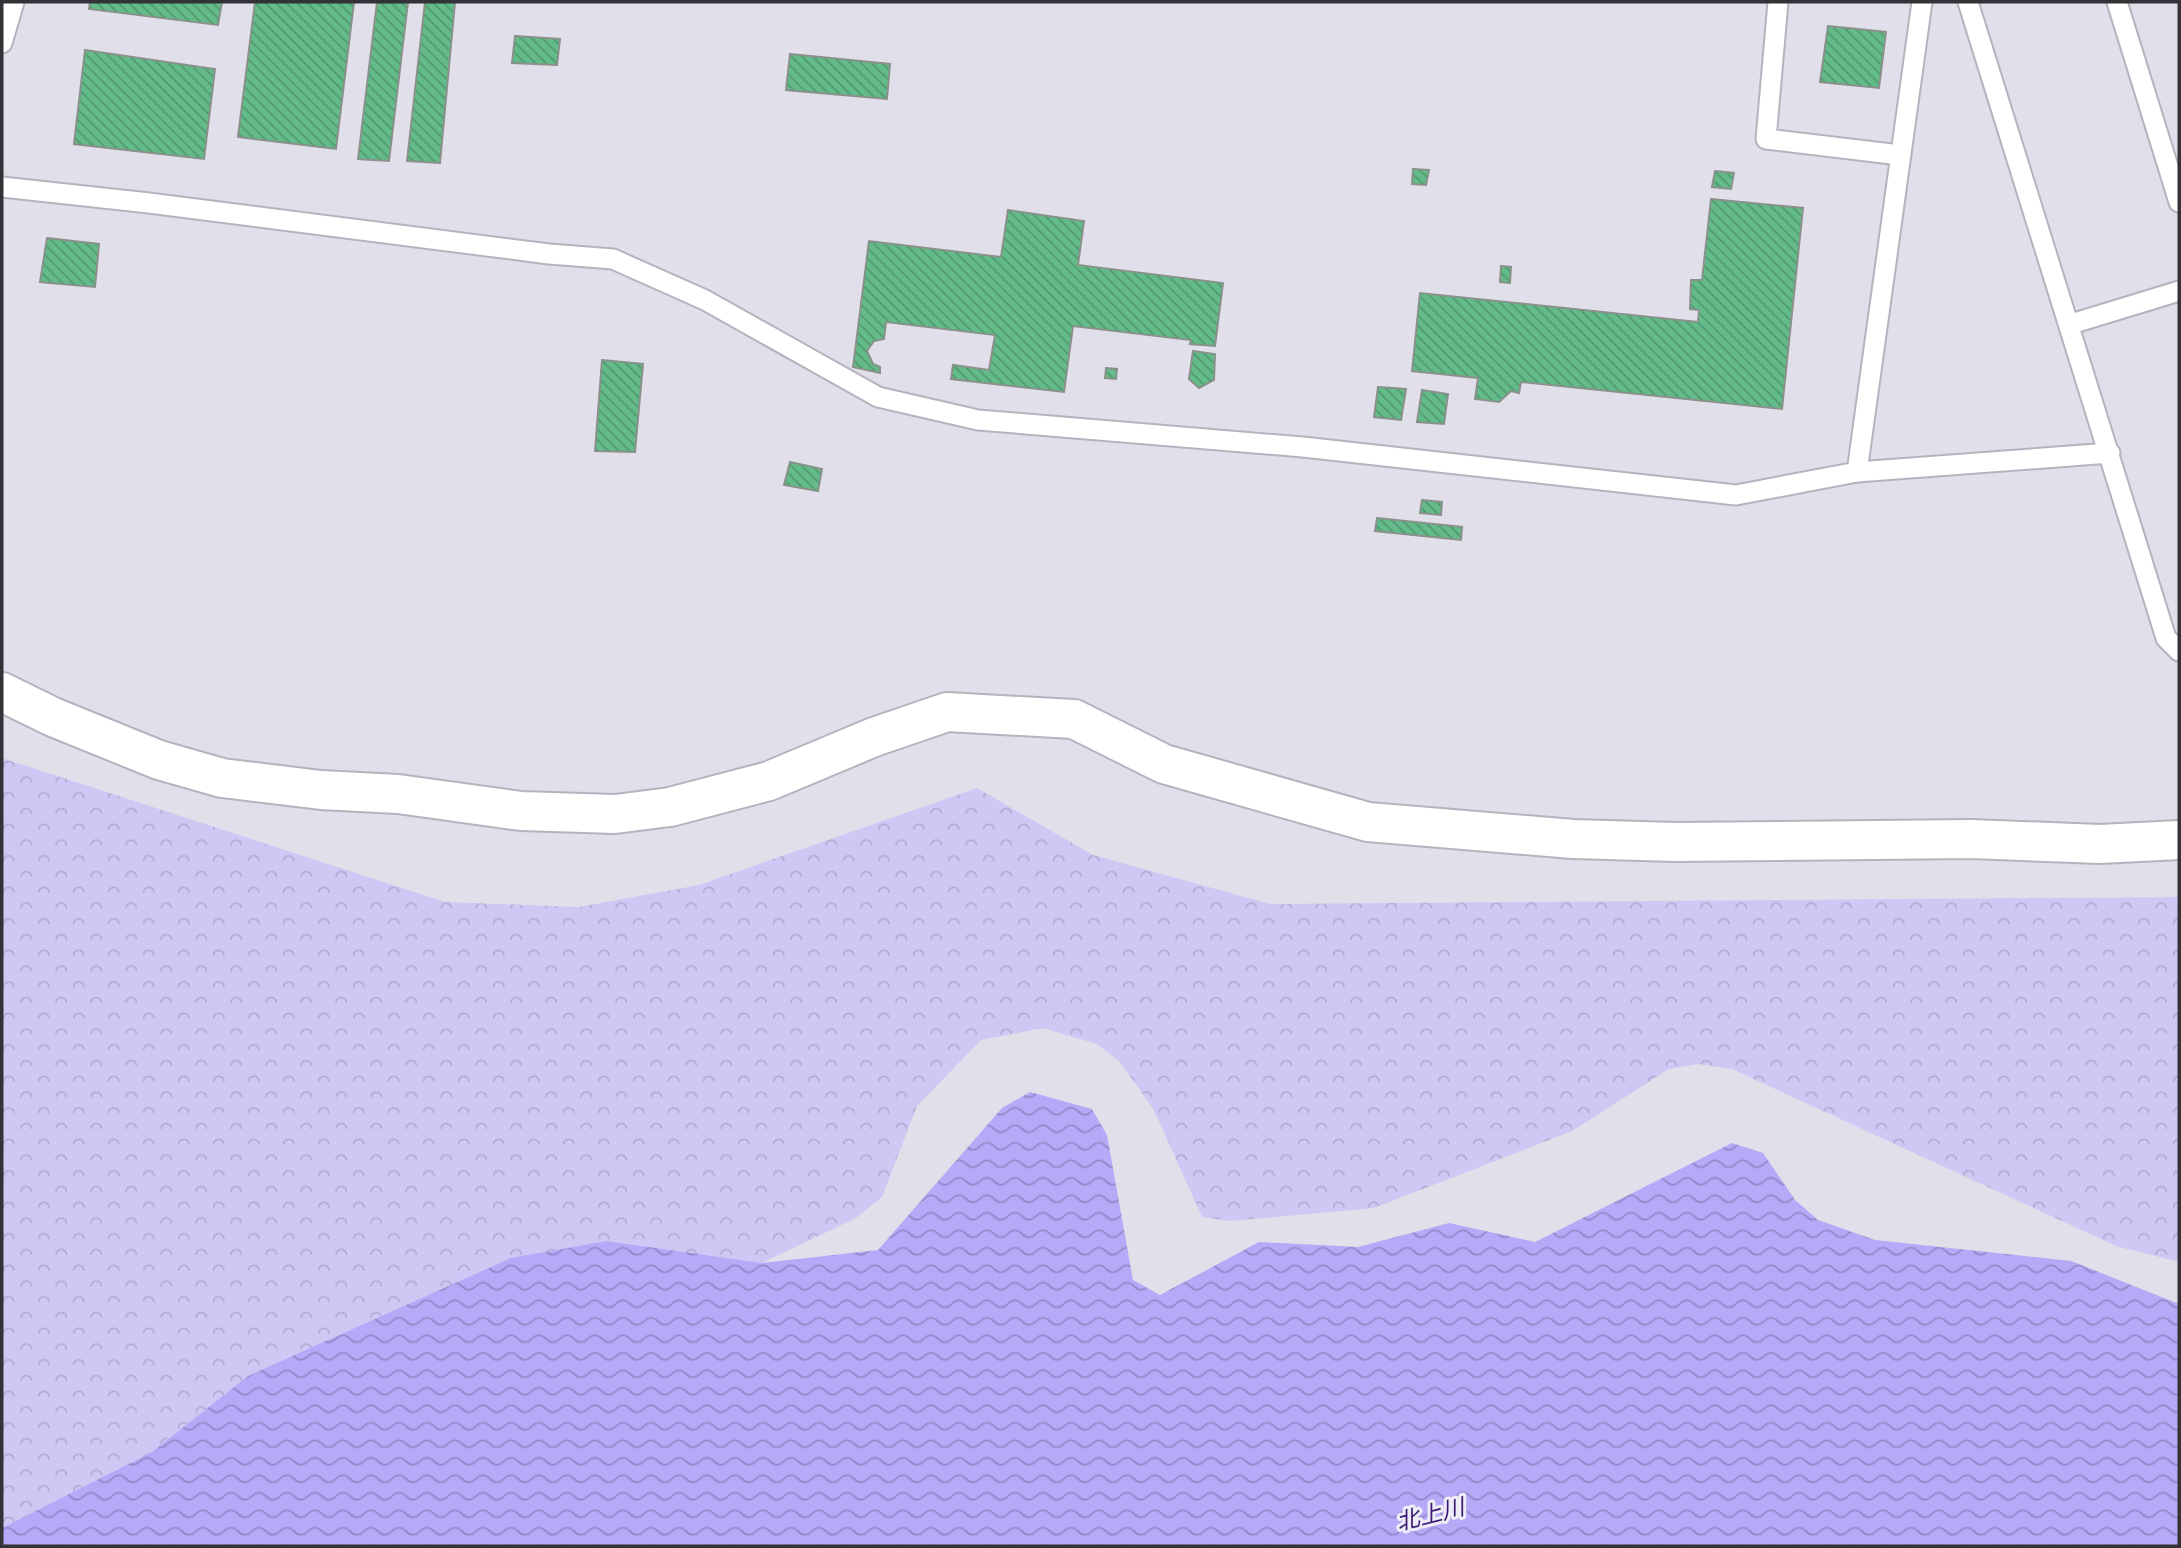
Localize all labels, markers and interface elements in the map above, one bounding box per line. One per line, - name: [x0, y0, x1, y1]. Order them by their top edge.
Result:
- water label: 北上川: [1393, 1491, 1470, 1536]

